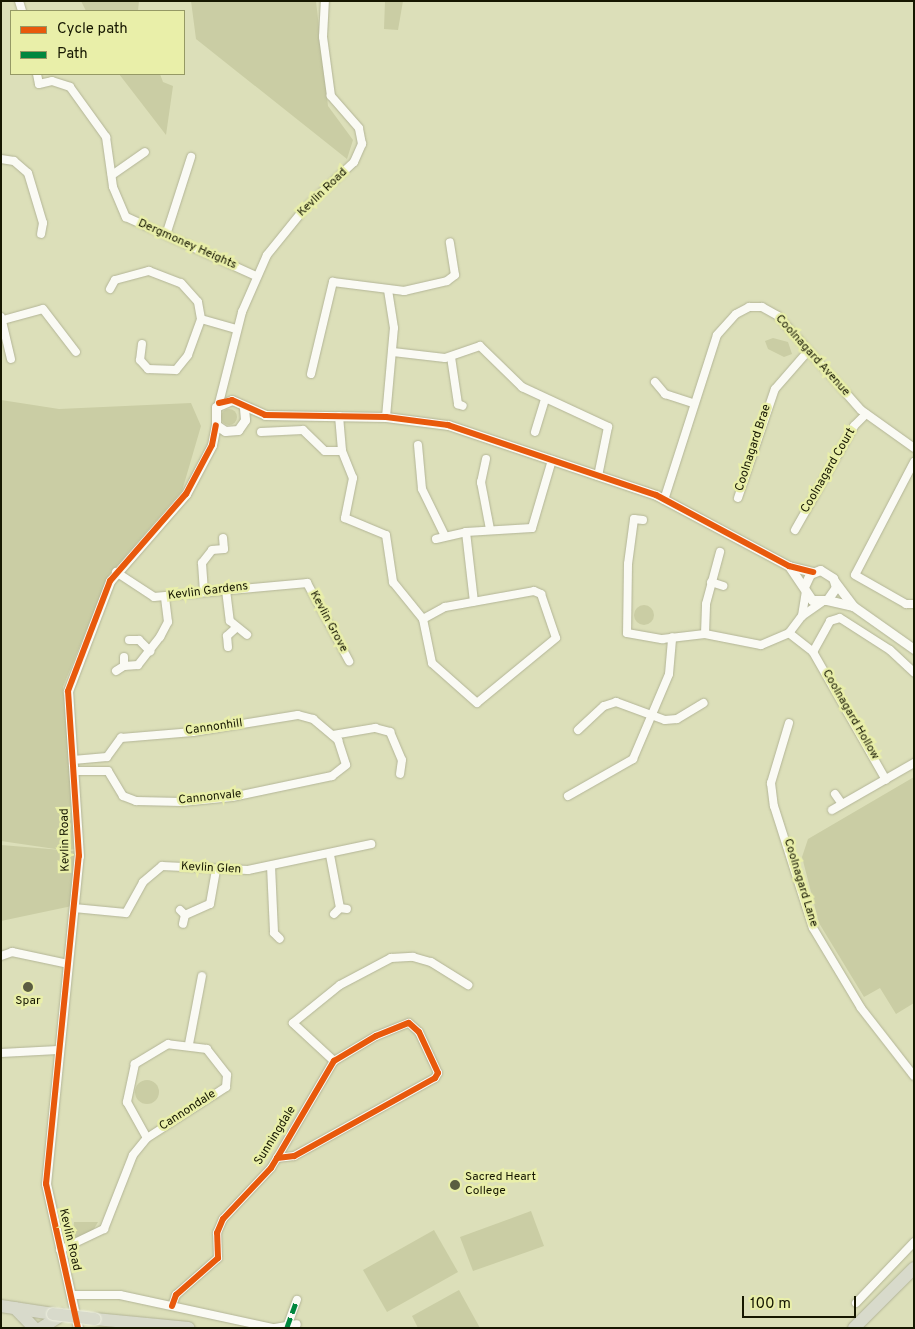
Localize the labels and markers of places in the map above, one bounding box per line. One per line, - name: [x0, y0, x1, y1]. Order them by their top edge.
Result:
- marker: Spar: [22, 981, 34, 993]
- place label: Spar: [15, 995, 41, 1009]
- place label: Sacred Heart College: [465, 1171, 536, 1199]
- marker: Sacred Heart College: [449, 1179, 461, 1191]

